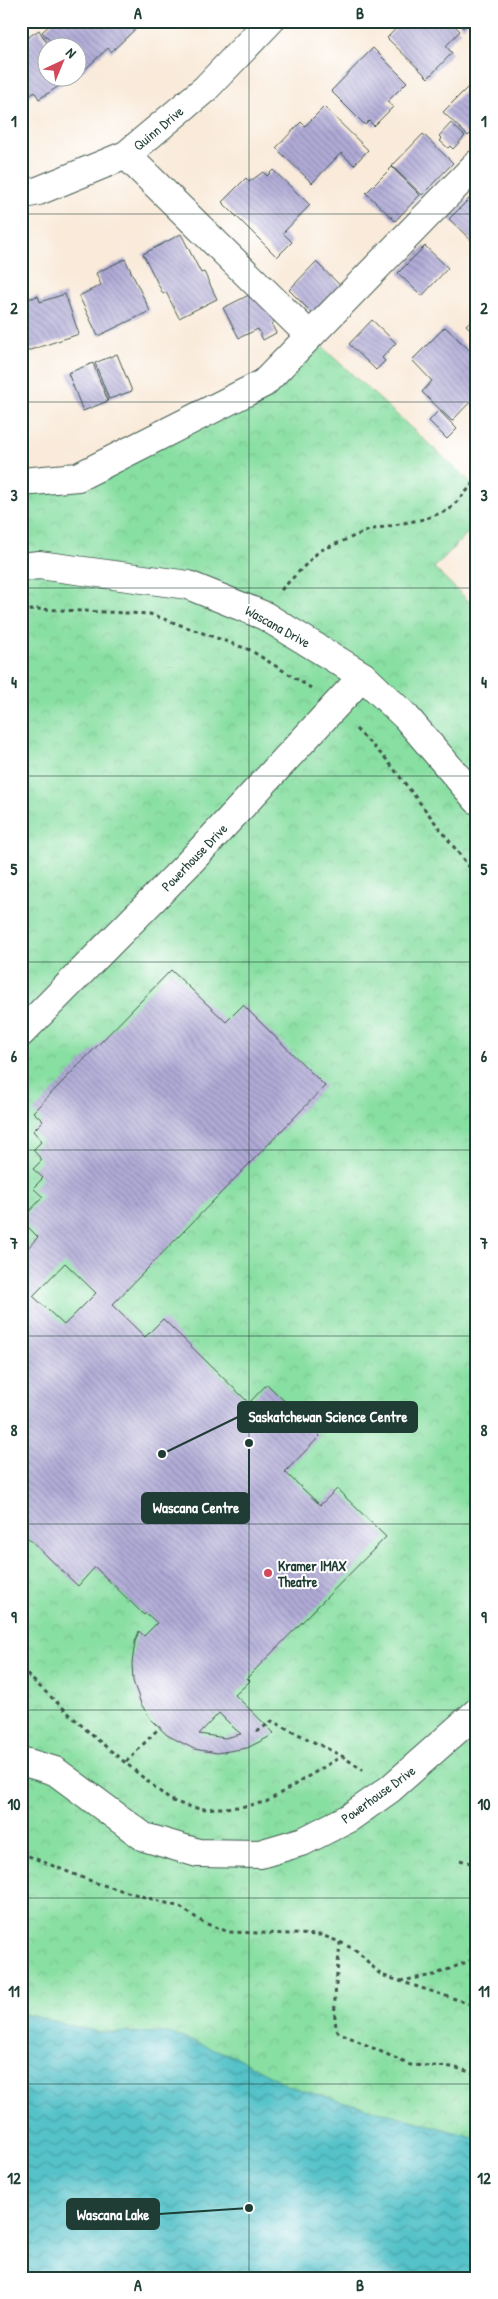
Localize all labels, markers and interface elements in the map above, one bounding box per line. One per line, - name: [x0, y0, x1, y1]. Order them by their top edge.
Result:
- text: A: [134, 2, 142, 24]
- text: B: [356, 2, 364, 24]
- north arrow: [38, 38, 88, 88]
- text: N: [62, 43, 81, 62]
- street label: Quinn Drive: [129, 101, 187, 155]
- text: 1: [11, 110, 17, 132]
- text: 1: [481, 110, 487, 132]
- text: 2: [10, 297, 18, 319]
- text: 2: [480, 297, 488, 319]
- text: 3: [10, 484, 18, 506]
- text: 3: [480, 484, 488, 506]
- street label: Wascana Drive: [242, 600, 314, 652]
- text: 4: [11, 671, 17, 693]
- text: 4: [481, 671, 487, 693]
- street label: Powerhouse Drive: [157, 819, 232, 895]
- text: 5: [11, 858, 18, 880]
- text: 5: [481, 858, 488, 880]
- text: 6: [11, 1045, 18, 1067]
- text: 6: [481, 1045, 488, 1067]
- text: 7: [9, 1232, 18, 1254]
- text: 7: [479, 1232, 488, 1254]
- callout: Saskatchewan Science Centre: [238, 1402, 417, 1432]
- text: Saskatchewan Science Centre: [249, 1406, 407, 1427]
- text: 8: [11, 1419, 18, 1441]
- text: 8: [481, 1419, 488, 1441]
- callout: Wascana Centre: [142, 1493, 249, 1523]
- text: Wascana Centre: [153, 1497, 239, 1518]
- place label: Kramer IMAX Theatre: [277, 1556, 347, 1591]
- marker: Kramer IMAX Theatre: [262, 1567, 274, 1579]
- text: 9: [11, 1606, 17, 1628]
- text: 9: [481, 1606, 487, 1628]
- street label: Powerhouse Drive: [337, 1760, 419, 1827]
- text: 10: [8, 1793, 20, 1815]
- text: 10: [478, 1793, 490, 1815]
- text: 11: [8, 1980, 20, 2002]
- text: 11: [478, 1980, 490, 2002]
- text: 12: [7, 2167, 21, 2189]
- text: 12: [477, 2167, 491, 2189]
- callout: Wascana Lake: [67, 2199, 159, 2229]
- text: Wascana Lake: [77, 2204, 149, 2225]
- text: A: [134, 2274, 142, 2296]
- text: B: [356, 2274, 364, 2296]

